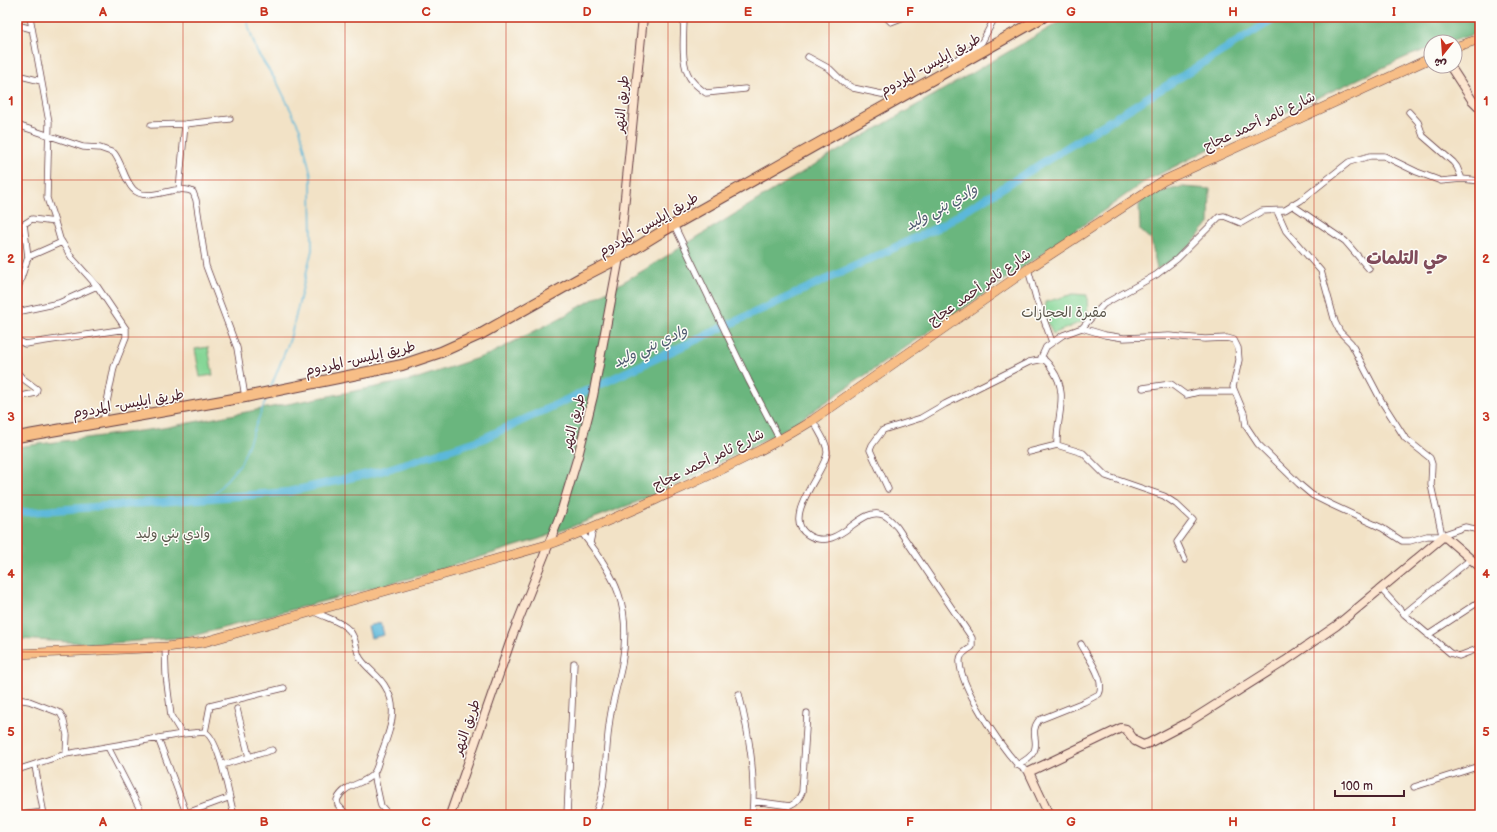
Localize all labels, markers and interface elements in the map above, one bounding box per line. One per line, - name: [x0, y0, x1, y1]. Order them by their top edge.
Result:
- text: A: [98, 4, 107, 20]
- text: B: [259, 4, 269, 20]
- text: C: [421, 4, 431, 20]
- text: D: [582, 4, 592, 20]
- text: E: [744, 4, 753, 20]
- text: F: [906, 4, 914, 20]
- text: G: [1066, 4, 1076, 20]
- text: H: [1228, 4, 1238, 20]
- text: I: [1392, 4, 1396, 20]
- street label: طريق إيليس- المردوم: [877, 30, 985, 101]
- north arrow: [1423, 34, 1463, 74]
- text: ش: [1433, 55, 1448, 71]
- street label: طريق النهر: [610, 74, 632, 135]
- street label: شارع ثامر أحمد عجاج: [1200, 88, 1319, 156]
- text: 1: [8, 93, 14, 109]
- text: 1: [1483, 93, 1489, 109]
- water label: وادي بني وليد: [902, 180, 982, 238]
- street label: طريق إيليس- المردوم: [595, 189, 702, 262]
- street label: شارع ثامر أحمد عجاج: [924, 245, 1035, 330]
- district label: حي التلمات: [1366, 248, 1448, 274]
- text: 2: [7, 251, 15, 267]
- text: 2: [1482, 251, 1490, 267]
- park label: مقبرة الحجازات: [1021, 304, 1107, 321]
- water label: وادي بني وليد: [610, 321, 692, 375]
- street label: طريق إيليس- المردوم: [303, 337, 418, 381]
- street label: طريق ايليس- المردوم: [71, 385, 186, 424]
- street label: طريق النهر: [558, 392, 589, 453]
- text: 3: [7, 409, 15, 425]
- text: 3: [1482, 409, 1490, 425]
- street label: شارع ثامر أحمد عجاج: [650, 425, 767, 495]
- park label: وادي بني وليد: [136, 525, 210, 546]
- text: 4: [7, 566, 15, 582]
- text: 4: [1482, 566, 1490, 582]
- street label: طريق النهر: [449, 697, 484, 758]
- text: 5: [7, 724, 15, 740]
- text: 5: [1482, 724, 1490, 740]
- scale bar: [1335, 772, 1404, 798]
- text: 100 m: [1341, 779, 1373, 794]
- text: A: [98, 814, 107, 830]
- text: B: [259, 814, 269, 830]
- text: C: [421, 814, 431, 830]
- text: D: [582, 814, 592, 830]
- text: E: [744, 814, 753, 830]
- text: F: [906, 814, 914, 830]
- text: G: [1066, 814, 1076, 830]
- text: H: [1228, 814, 1238, 830]
- text: I: [1392, 814, 1396, 830]

